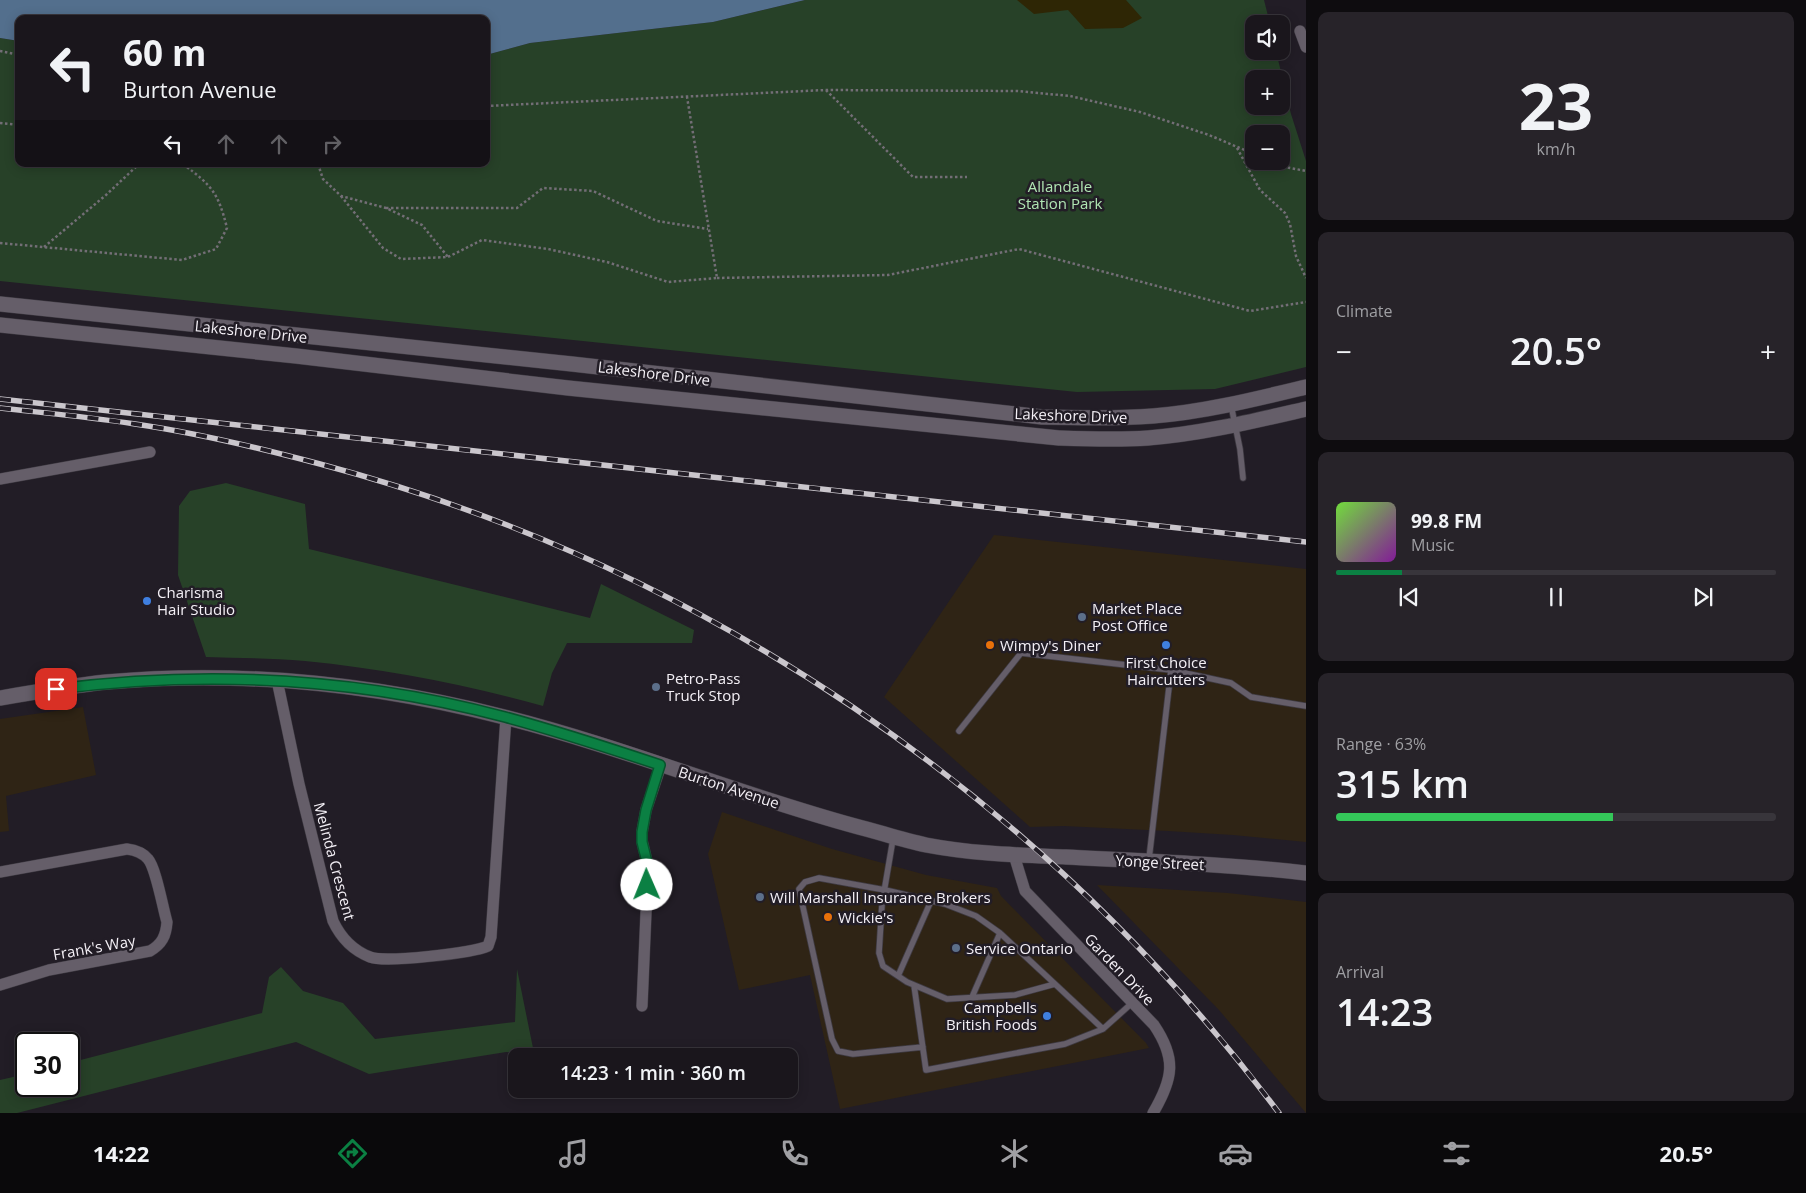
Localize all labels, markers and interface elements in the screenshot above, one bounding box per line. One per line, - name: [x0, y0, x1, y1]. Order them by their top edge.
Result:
- map controls: [1245, 15, 1290, 170]
- button: sound: [1245, 15, 1290, 60]
- text: 60 m: [123, 29, 206, 76]
- icon: left: [40, 35, 105, 100]
- text: 23: [1519, 61, 1593, 149]
- button: +: [1245, 70, 1290, 115]
- text: Burton Avenue: [123, 74, 277, 104]
- button: −: [1245, 125, 1290, 170]
- icon: left: [159, 130, 187, 158]
- icon: ahead: [212, 130, 240, 158]
- icon: ahead: [265, 130, 293, 158]
- icon: right: [318, 130, 346, 158]
- text: km/h: [1537, 138, 1575, 160]
- park label: Allandale Station Park: [1018, 176, 1102, 213]
- text: Climate: [1336, 300, 1393, 322]
- street label: Lakeshore Drive: [194, 315, 308, 347]
- text: 20.5°: [1510, 324, 1602, 376]
- text: −: [1336, 332, 1352, 370]
- text: +: [1760, 332, 1776, 370]
- street label: Lakeshore Drive: [597, 356, 711, 390]
- street label: Lakeshore Drive: [1014, 403, 1128, 427]
- text: 99.8 FM: [1411, 508, 1482, 534]
- text: Music: [1411, 534, 1455, 556]
- place label: Charisma Hair Studio: [157, 582, 235, 619]
- icon: previous: [1395, 583, 1423, 611]
- icon: pause: [1542, 583, 1570, 611]
- icon: next: [1689, 583, 1717, 611]
- marker: Charisma Hair Studio: [141, 595, 153, 607]
- place label: Market Place Post Office: [1092, 598, 1182, 635]
- marker: Market Place Post Office: [1076, 611, 1088, 623]
- place label: Wimpy's Diner: [1000, 635, 1101, 655]
- marker: Wimpy's Diner: [984, 639, 996, 651]
- marker: First Choice Haircutters: [1160, 639, 1172, 651]
- place label: First Choice Haircutters: [1125, 652, 1207, 689]
- pin: [35, 668, 77, 710]
- place label: Petro-Pass Truck Stop: [666, 668, 740, 705]
- icon: arrive: [42, 675, 70, 703]
- marker: Petro-Pass Truck Stop: [650, 681, 662, 693]
- text: Range · 63%: [1336, 733, 1426, 755]
- text: 315 km: [1336, 757, 1469, 809]
- street label: Burton Avenue: [676, 761, 782, 813]
- street label: Melinda Crescent: [310, 800, 360, 922]
- street label: Yonge Street: [1115, 850, 1205, 874]
- position arrow: [620, 858, 672, 910]
- place label: Will Marshall Insurance Brokers: [770, 887, 991, 907]
- marker: Will Marshall Insurance Brokers: [754, 891, 766, 903]
- place label: Wickie's: [838, 907, 893, 927]
- marker: Wickie's: [822, 911, 834, 923]
- street label: Garden Drive: [1081, 929, 1159, 1009]
- street label: Frank's Way: [51, 930, 137, 964]
- place label: Service Ontario: [966, 938, 1073, 958]
- marker: Service Ontario: [950, 942, 962, 954]
- text: Arrival: [1336, 961, 1384, 983]
- text: 14:23: [1336, 985, 1433, 1037]
- place label: Campbells British Foods: [946, 997, 1037, 1034]
- marker: Campbells British Foods: [1041, 1010, 1053, 1022]
- speed limit sign: 30: [15, 1032, 80, 1097]
- text: 14:23 · 1 min · 360 m: [560, 1060, 746, 1086]
- icon: directions: [335, 1136, 370, 1171]
- icon: music: [556, 1136, 591, 1171]
- icon: phone: [777, 1136, 812, 1171]
- icon: climate: [997, 1136, 1032, 1171]
- icon: car: [1218, 1136, 1253, 1171]
- icon: filters: [1439, 1136, 1474, 1171]
- text: 14:22: [93, 1138, 149, 1168]
- text: 20.5°: [1660, 1138, 1713, 1168]

